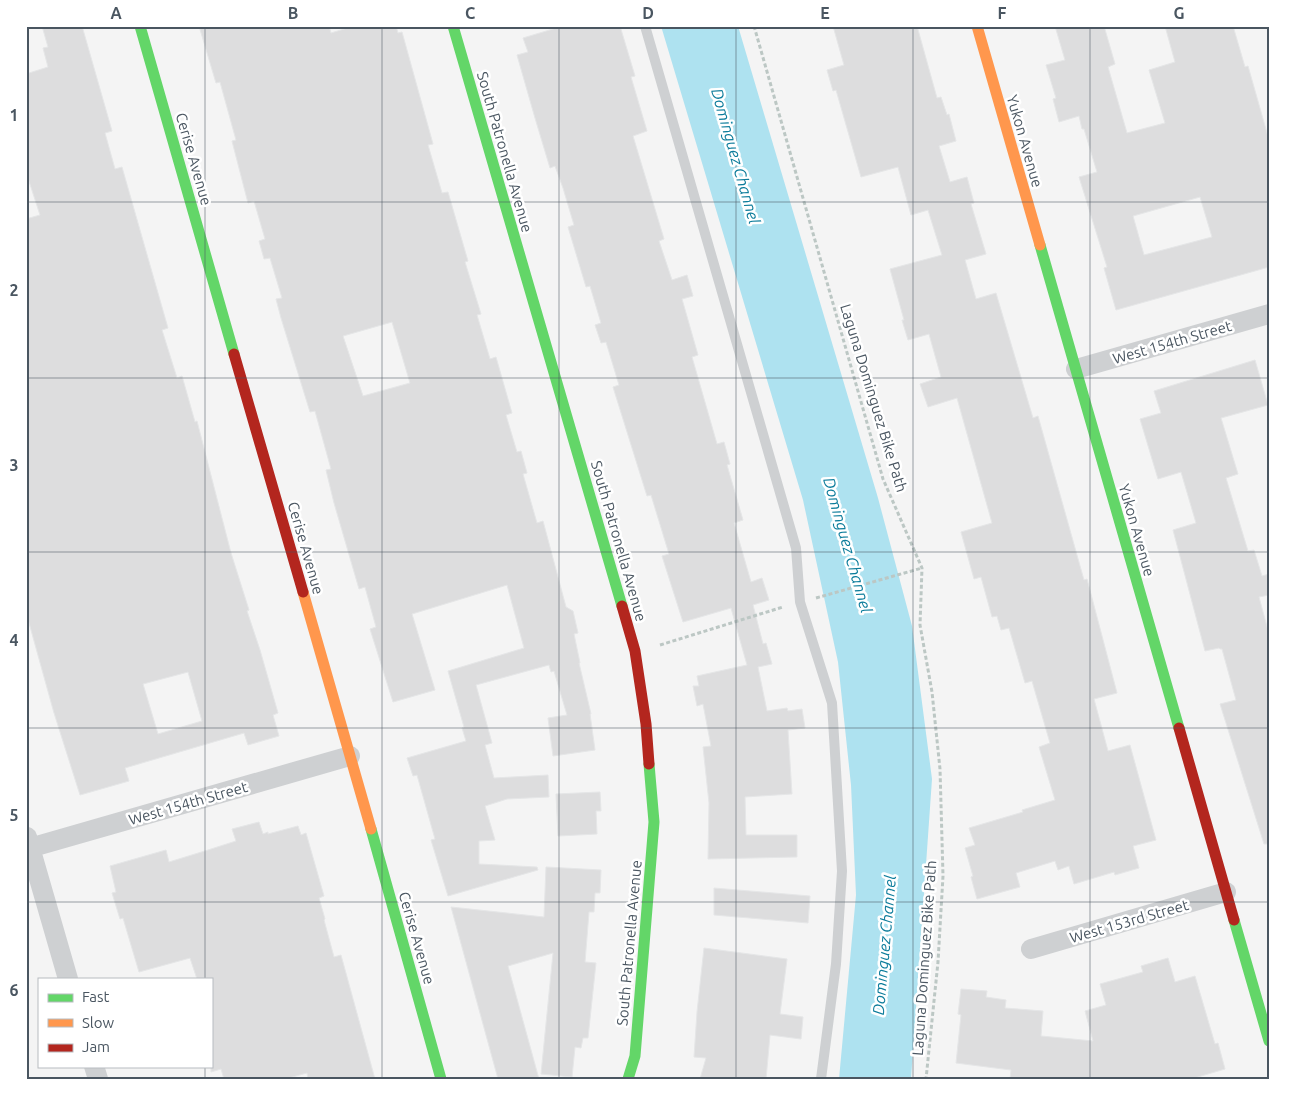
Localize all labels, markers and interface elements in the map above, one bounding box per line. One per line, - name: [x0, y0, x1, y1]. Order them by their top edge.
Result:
- text: A: [110, 4, 122, 22]
- text: B: [288, 4, 298, 22]
- text: C: [465, 4, 475, 22]
- text: D: [642, 4, 654, 22]
- text: E: [820, 4, 830, 22]
- text: F: [998, 4, 1007, 22]
- text: G: [1173, 4, 1185, 22]
- street label: South Patronella Avenue: [474, 70, 536, 234]
- water label: Dominguez Channel: [708, 86, 764, 226]
- street label: Yukon Avenue: [1004, 93, 1046, 189]
- text: 1: [9, 106, 19, 124]
- street label: Cerise Avenue: [173, 111, 215, 207]
- text: 2: [9, 281, 19, 299]
- street label: Laguna Dominguez Bike Path: [837, 302, 911, 494]
- street label: West 154th Street: [1111, 317, 1234, 367]
- text: 3: [9, 456, 19, 474]
- street label: South Patronella Avenue: [588, 459, 650, 623]
- water label: Dominguez Channel: [820, 475, 876, 615]
- street label: Yukon Avenue: [1116, 482, 1158, 578]
- street label: Cerise Avenue: [285, 500, 327, 596]
- text: 4: [9, 631, 19, 649]
- street label: West 154th Street: [127, 778, 250, 828]
- text: 5: [9, 806, 19, 824]
- street label: South Patronella Avenue: [613, 859, 645, 1027]
- street label: Laguna Dominguez Bike Path: [909, 860, 939, 1056]
- water label: Dominguez Channel: [869, 874, 899, 1016]
- street label: Cerise Avenue: [396, 890, 438, 986]
- street label: West 153rd Street: [1068, 896, 1191, 946]
- legend: [38, 978, 212, 1068]
- text: 6: [9, 981, 19, 999]
- text: Fast: [82, 988, 110, 1005]
- text: Slow: [82, 1014, 115, 1031]
- text: Jam: [82, 1038, 110, 1055]

